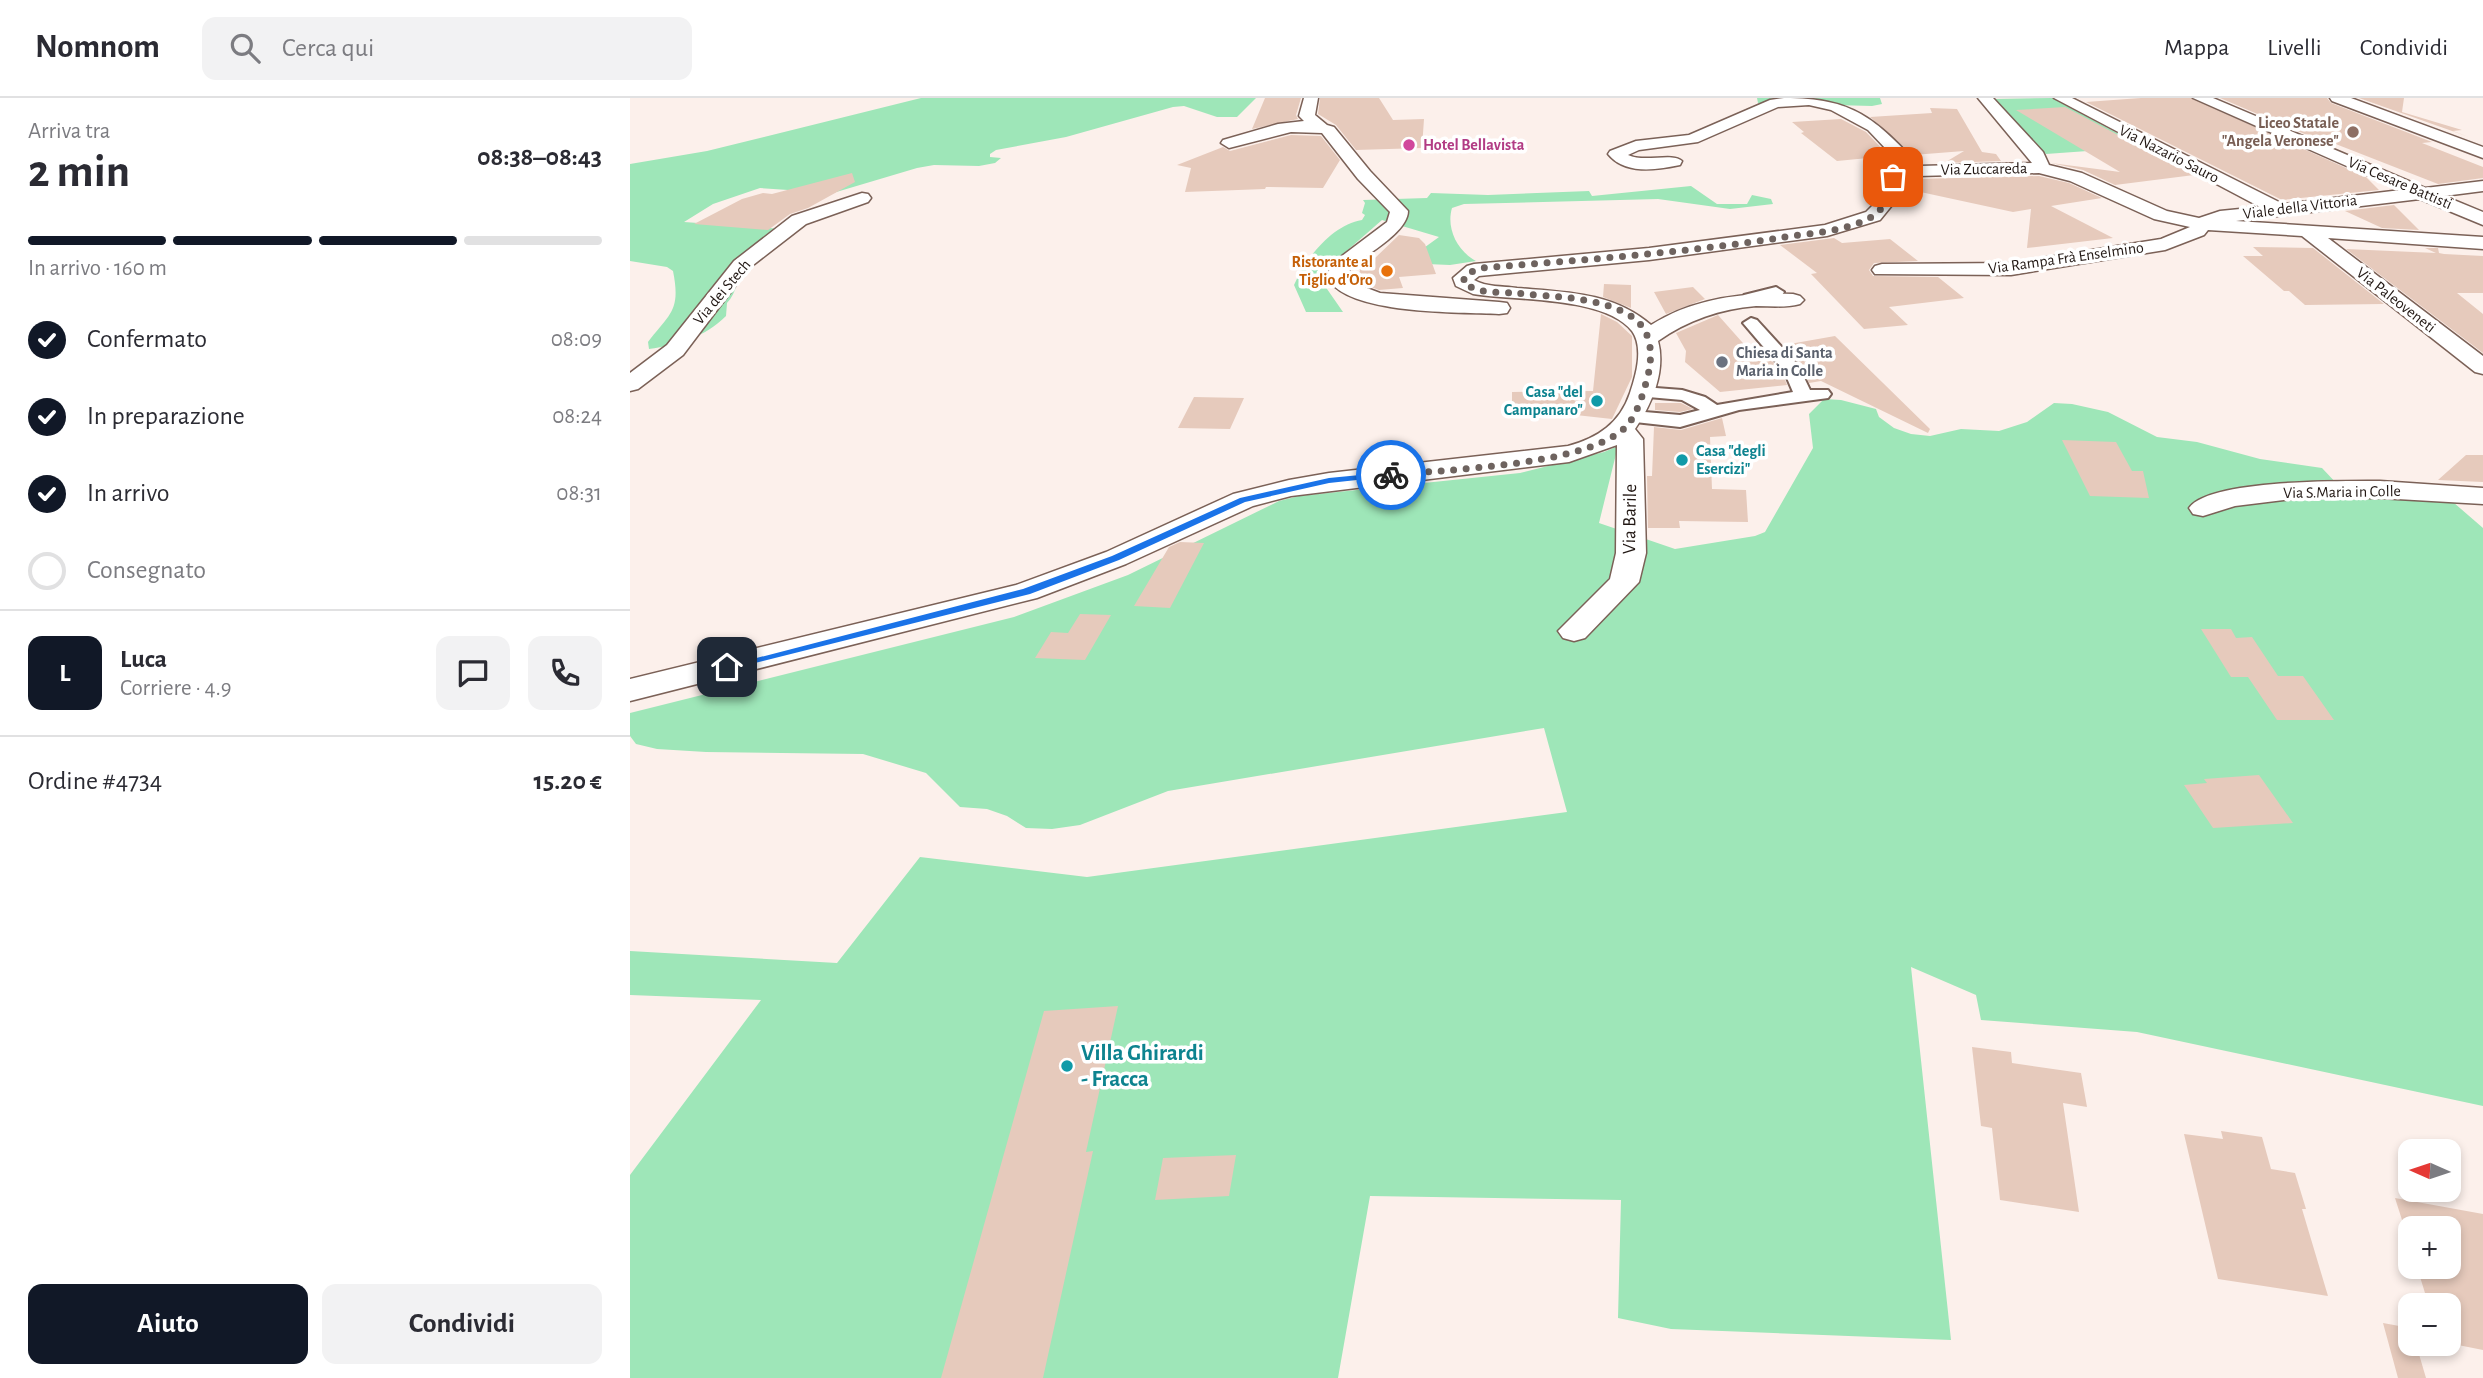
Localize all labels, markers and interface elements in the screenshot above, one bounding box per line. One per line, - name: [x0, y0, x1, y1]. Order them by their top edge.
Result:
- search box: [202, 17, 692, 80]
- icon: search: [226, 29, 264, 67]
- text: Nomnom: [35, 31, 160, 64]
- text: Cerca qui: [282, 35, 374, 61]
- text: Mappa: [2164, 36, 2229, 60]
- text: Livelli: [2267, 36, 2322, 60]
- text: Condividi: [2360, 36, 2448, 60]
- place label: Liceo Statale "Angela Veronese": [2222, 115, 2339, 149]
- text: Arriva tra: [28, 120, 110, 143]
- street label: Via Nazario Sauro: [2116, 122, 2222, 186]
- marker: Liceo Statale "Angela Veronese": [2345, 124, 2361, 140]
- marker: Hotel Bellavista: [1401, 137, 1417, 153]
- place label: Hotel Bellavista: [1423, 137, 1525, 153]
- text: 08:38–08:43: [477, 144, 602, 170]
- pin: [1863, 147, 1923, 207]
- text: 2 min: [28, 149, 130, 195]
- street label: Via Cesare Battisti: [2346, 154, 2454, 212]
- icon: bag: [1874, 158, 1912, 196]
- street label: Via Zuccareda: [1940, 160, 2028, 178]
- street label: Viale della Vittoria: [2242, 192, 2358, 222]
- street label: Via Rampa Frà Enselmino: [1987, 239, 2145, 277]
- place label: Ristorante al Tiglio d'Oro: [1291, 254, 1373, 288]
- street label: Via dei Stech: [690, 256, 754, 328]
- text: In arrivo · 160 m: [28, 257, 167, 280]
- marker: Ristorante al Tiglio d'Oro: [1379, 263, 1395, 279]
- street label: Via Paleoveneti: [2353, 264, 2439, 336]
- icon: check: [28, 321, 66, 359]
- text: Confermato: [87, 326, 207, 352]
- text: 08:09: [551, 328, 602, 351]
- place label: Chiesa di Santa Maria in Colle: [1736, 345, 1833, 379]
- marker: Chiesa di Santa Maria in Colle: [1714, 354, 1730, 370]
- place label: Casa "del Campanaro": [1504, 384, 1583, 418]
- marker: Casa "del Campanaro": [1589, 393, 1605, 409]
- icon: check: [28, 398, 66, 436]
- text: In preparazione: [87, 403, 245, 429]
- text: 08:24: [552, 405, 602, 428]
- courier: [1356, 440, 1426, 510]
- place label: Casa "degli Esercizi": [1696, 443, 1766, 477]
- marker: Casa "degli Esercizi": [1674, 452, 1690, 468]
- icon: bike: [1372, 456, 1410, 494]
- icon: check: [28, 475, 66, 513]
- text: In arrivo: [87, 480, 170, 506]
- text: 08:31: [556, 482, 602, 505]
- street label: Via S.Maria in Colle: [2283, 483, 2401, 501]
- street label: Via Barile: [1620, 484, 1640, 554]
- text: Consegnato: [87, 557, 206, 583]
- button: chat: [436, 636, 510, 710]
- button: phone: [528, 636, 602, 710]
- pin: [697, 637, 757, 697]
- text: Luca: [120, 646, 167, 672]
- icon: home: [708, 648, 746, 686]
- text: L: [59, 660, 71, 686]
- text: Corriere · 4.9: [120, 677, 232, 700]
- text: Ordine #4734: [28, 768, 162, 794]
- text: 15.20 €: [534, 768, 602, 794]
- place label: Villa Ghirardi - Fracca: [1081, 1042, 1204, 1091]
- marker: Villa Ghirardi - Fracca: [1059, 1058, 1075, 1074]
- north arrow: [2398, 1139, 2460, 1202]
- map controls: [2398, 1139, 2461, 1356]
- button: +: [2398, 1216, 2461, 1279]
- button: Aiuto: [28, 1284, 308, 1364]
- button: Condividi: [322, 1284, 602, 1364]
- button: −: [2398, 1293, 2461, 1356]

